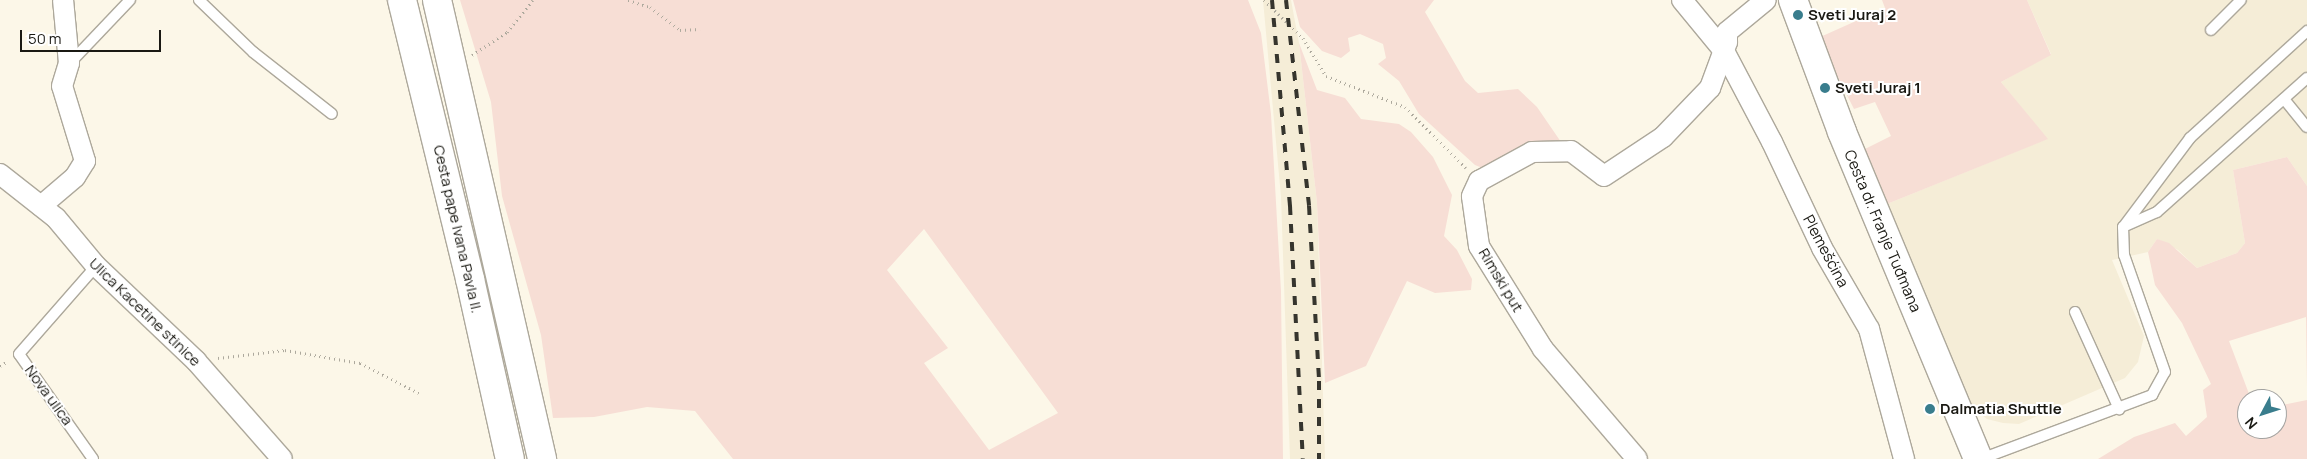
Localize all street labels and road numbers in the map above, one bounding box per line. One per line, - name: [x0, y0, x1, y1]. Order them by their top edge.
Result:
- street label: Cesta pape Ivana Pavla II.: [430, 143, 486, 315]
- street label: Cesta dr. Franje Tuđmana: [1841, 147, 1925, 315]
- street label: Plemešćina: [1799, 212, 1853, 290]
- street label: Rimski put: [1475, 245, 1527, 315]
- street label: Ulica Kacetine stinice: [86, 254, 204, 370]
- street label: Nova ulica: [21, 361, 77, 429]

